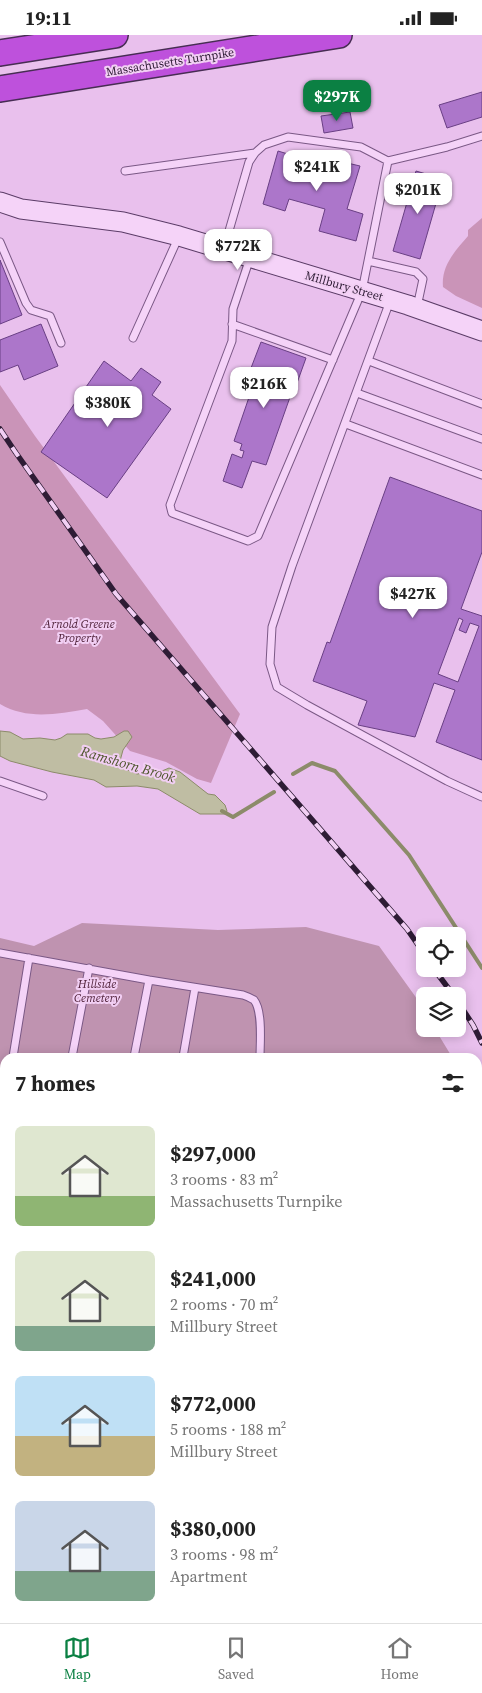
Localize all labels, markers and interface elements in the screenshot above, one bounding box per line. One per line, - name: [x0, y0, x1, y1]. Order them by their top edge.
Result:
- text: 19:11: [25, 5, 72, 31]
- street label: Massachusetts Turnpike: [105, 44, 235, 80]
- pin: $297K: [302, 79, 372, 122]
- text: $297K: [314, 85, 360, 107]
- pin: $241K: [282, 149, 352, 192]
- text: $241K: [294, 155, 340, 177]
- pin: $201K: [383, 173, 453, 215]
- text: $201K: [395, 178, 441, 200]
- pin: $772K: [203, 229, 273, 271]
- text: $772K: [215, 234, 261, 256]
- street label: Millbury Street: [303, 267, 385, 305]
- pin: $216K: [229, 367, 299, 409]
- text: $216K: [241, 372, 287, 394]
- pin: $380K: [73, 385, 143, 428]
- text: $380K: [85, 391, 131, 413]
- pin: $427K: [378, 577, 448, 619]
- text: $427K: [390, 582, 436, 604]
- park label: Arnold Greene Property: [42, 616, 115, 646]
- water label: Ramshorn Brook: [77, 741, 178, 787]
- map controls: [416, 927, 466, 1037]
- button: locate: [416, 927, 466, 977]
- park label: Hillside Cemetery: [74, 976, 120, 1006]
- button: layers: [416, 987, 466, 1037]
- text: 7 homes: [15, 1069, 95, 1098]
- icon: filters: [439, 1069, 467, 1097]
- text: $297,000: [170, 1139, 256, 1168]
- icon: home: [55, 1146, 115, 1206]
- text: 3 rooms · 83 m²: [170, 1168, 278, 1190]
- text: Massachusetts Turnpike: [170, 1190, 342, 1212]
- text: $241,000: [170, 1264, 256, 1293]
- icon: home: [55, 1271, 115, 1331]
- text: 2 rooms · 70 m²: [170, 1293, 278, 1315]
- text: Millbury Street: [170, 1315, 277, 1337]
- text: $772,000: [170, 1389, 256, 1418]
- icon: home: [55, 1396, 115, 1456]
- text: 5 rooms · 188 m²: [170, 1418, 286, 1440]
- text: Millbury Street: [170, 1440, 277, 1462]
- text: $380,000: [170, 1514, 256, 1543]
- icon: home: [55, 1521, 115, 1581]
- text: 3 rooms · 98 m²: [170, 1543, 278, 1565]
- text: Apartment: [170, 1565, 247, 1587]
- tab: Map: [63, 1634, 91, 1684]
- tab: Saved: [218, 1634, 254, 1684]
- tab: Home: [380, 1634, 419, 1684]

